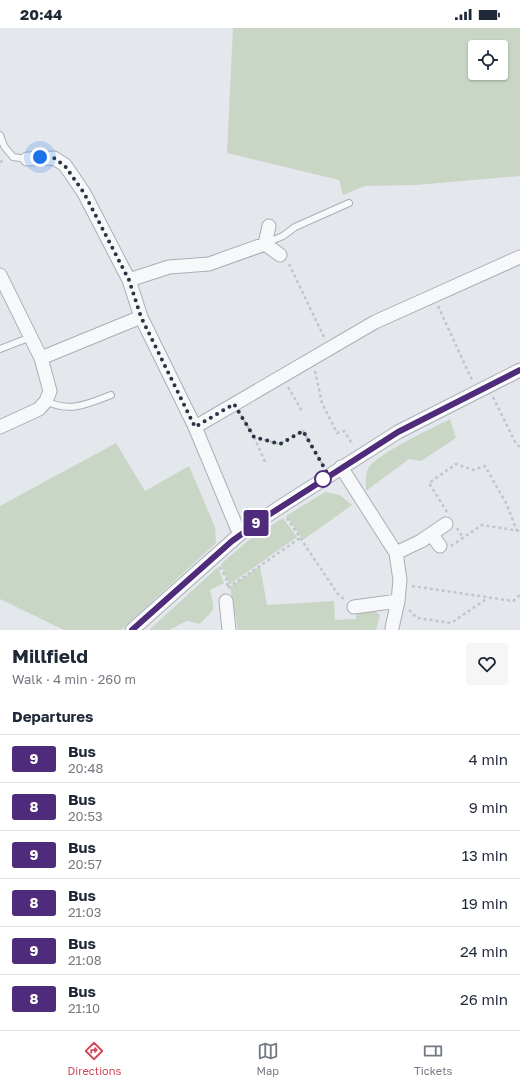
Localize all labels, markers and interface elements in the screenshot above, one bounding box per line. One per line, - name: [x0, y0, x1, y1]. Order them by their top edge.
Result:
- text: 20:44: [20, 5, 62, 23]
- map controls: [468, 40, 508, 80]
- button: locate: [468, 40, 508, 80]
- your location: [30, 147, 50, 167]
- unlabelled marker: [314, 470, 332, 488]
- line badge: 9: [243, 510, 269, 536]
- text: 9: [252, 514, 260, 531]
- button: heart: [466, 643, 508, 685]
- text: Millfield: [12, 644, 88, 667]
- text: Walk · 4 min · 260 m: [12, 671, 136, 687]
- text: Departures: [12, 707, 93, 725]
- text: Bus: [68, 742, 96, 760]
- text: 9: [30, 750, 38, 767]
- text: 4 min: [469, 750, 508, 768]
- text: 20:48: [68, 760, 103, 776]
- text: Bus: [68, 790, 96, 808]
- text: 8: [30, 798, 38, 815]
- text: 9 min: [469, 798, 508, 816]
- text: 20:53: [68, 808, 103, 824]
- text: Bus: [68, 838, 96, 856]
- text: 9: [30, 846, 38, 863]
- text: 13 min: [462, 846, 508, 864]
- text: 20:57: [68, 856, 102, 872]
- text: Bus: [68, 886, 96, 904]
- text: 8: [30, 894, 38, 911]
- text: 19 min: [461, 894, 508, 912]
- text: 21:03: [68, 904, 101, 920]
- text: Bus: [68, 934, 96, 952]
- text: 9: [30, 942, 38, 959]
- text: 24 min: [460, 942, 508, 960]
- text: 21:08: [68, 952, 102, 968]
- text: Bus: [68, 982, 96, 1000]
- text: 8: [30, 990, 38, 1007]
- text: 26 min: [460, 990, 508, 1008]
- text: 21:10: [68, 1000, 100, 1016]
- tab: Directions: [68, 1040, 121, 1077]
- tab: Map: [256, 1040, 279, 1077]
- tab: Tickets: [414, 1040, 452, 1077]

